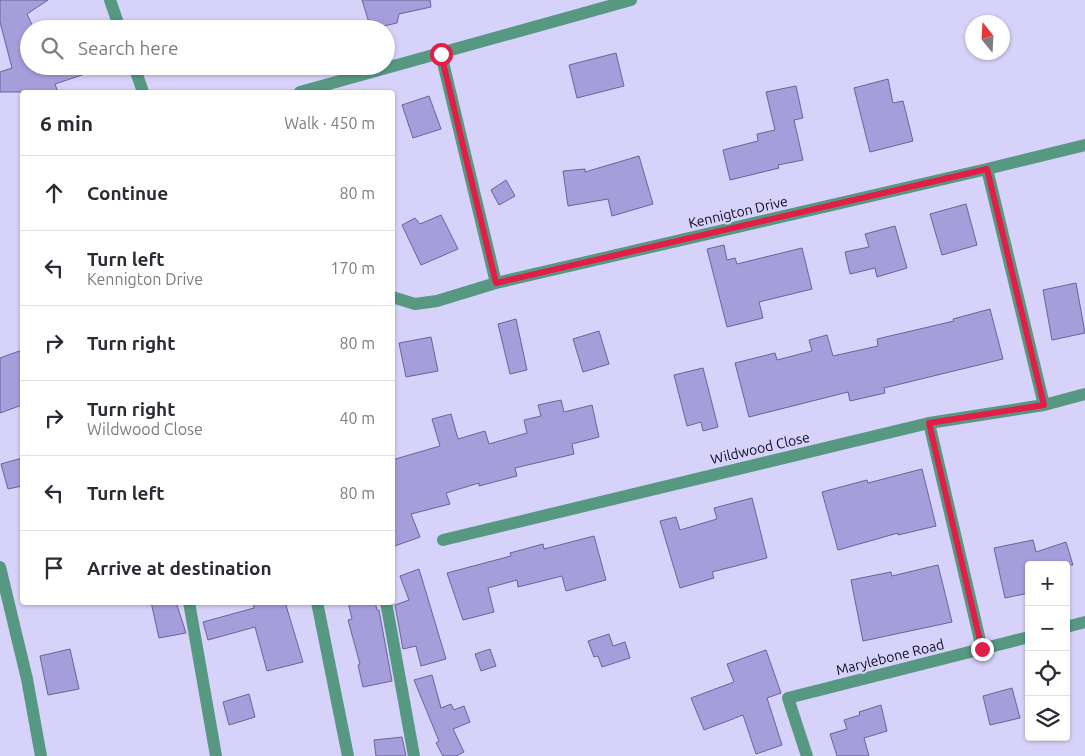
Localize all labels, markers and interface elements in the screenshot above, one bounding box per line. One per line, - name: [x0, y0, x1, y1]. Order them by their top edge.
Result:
- north arrow: [965, 15, 1010, 60]
- search box: [20, 20, 395, 75]
- icon: search: [38, 34, 66, 62]
- text: Search here: [78, 37, 178, 59]
- route start: [430, 43, 453, 66]
- text: 6 min: [40, 111, 93, 135]
- text: Walk · 450 m: [284, 114, 375, 132]
- icon: ahead: [40, 179, 68, 207]
- text: Continue: [87, 182, 168, 204]
- text: 80 m: [339, 184, 375, 202]
- street label: Kennigton Drive: [687, 193, 789, 231]
- text: Turn left: [87, 248, 165, 270]
- icon: left: [40, 254, 68, 282]
- text: 170 m: [330, 259, 375, 277]
- text: Kennigton Drive: [87, 270, 203, 288]
- icon: right: [40, 329, 68, 357]
- text: Turn right: [87, 332, 175, 354]
- text: 80 m: [339, 334, 375, 352]
- text: Turn right: [87, 398, 175, 420]
- icon: right: [40, 404, 68, 432]
- text: 40 m: [339, 409, 375, 427]
- text: Wildwood Close: [87, 420, 203, 438]
- street label: Wildwood Close: [709, 429, 811, 467]
- icon: left: [40, 479, 68, 507]
- text: Turn left: [87, 482, 165, 504]
- text: 80 m: [339, 484, 375, 502]
- icon: arrive: [40, 554, 68, 582]
- text: Arrive at destination: [87, 557, 272, 579]
- map controls: [1025, 561, 1070, 741]
- button: +: [1025, 561, 1070, 606]
- button: −: [1025, 606, 1070, 651]
- street label: Marylebone Road: [834, 636, 946, 678]
- route end: [971, 638, 994, 661]
- button: locate: [1025, 651, 1070, 696]
- button: layers: [1025, 696, 1070, 741]

